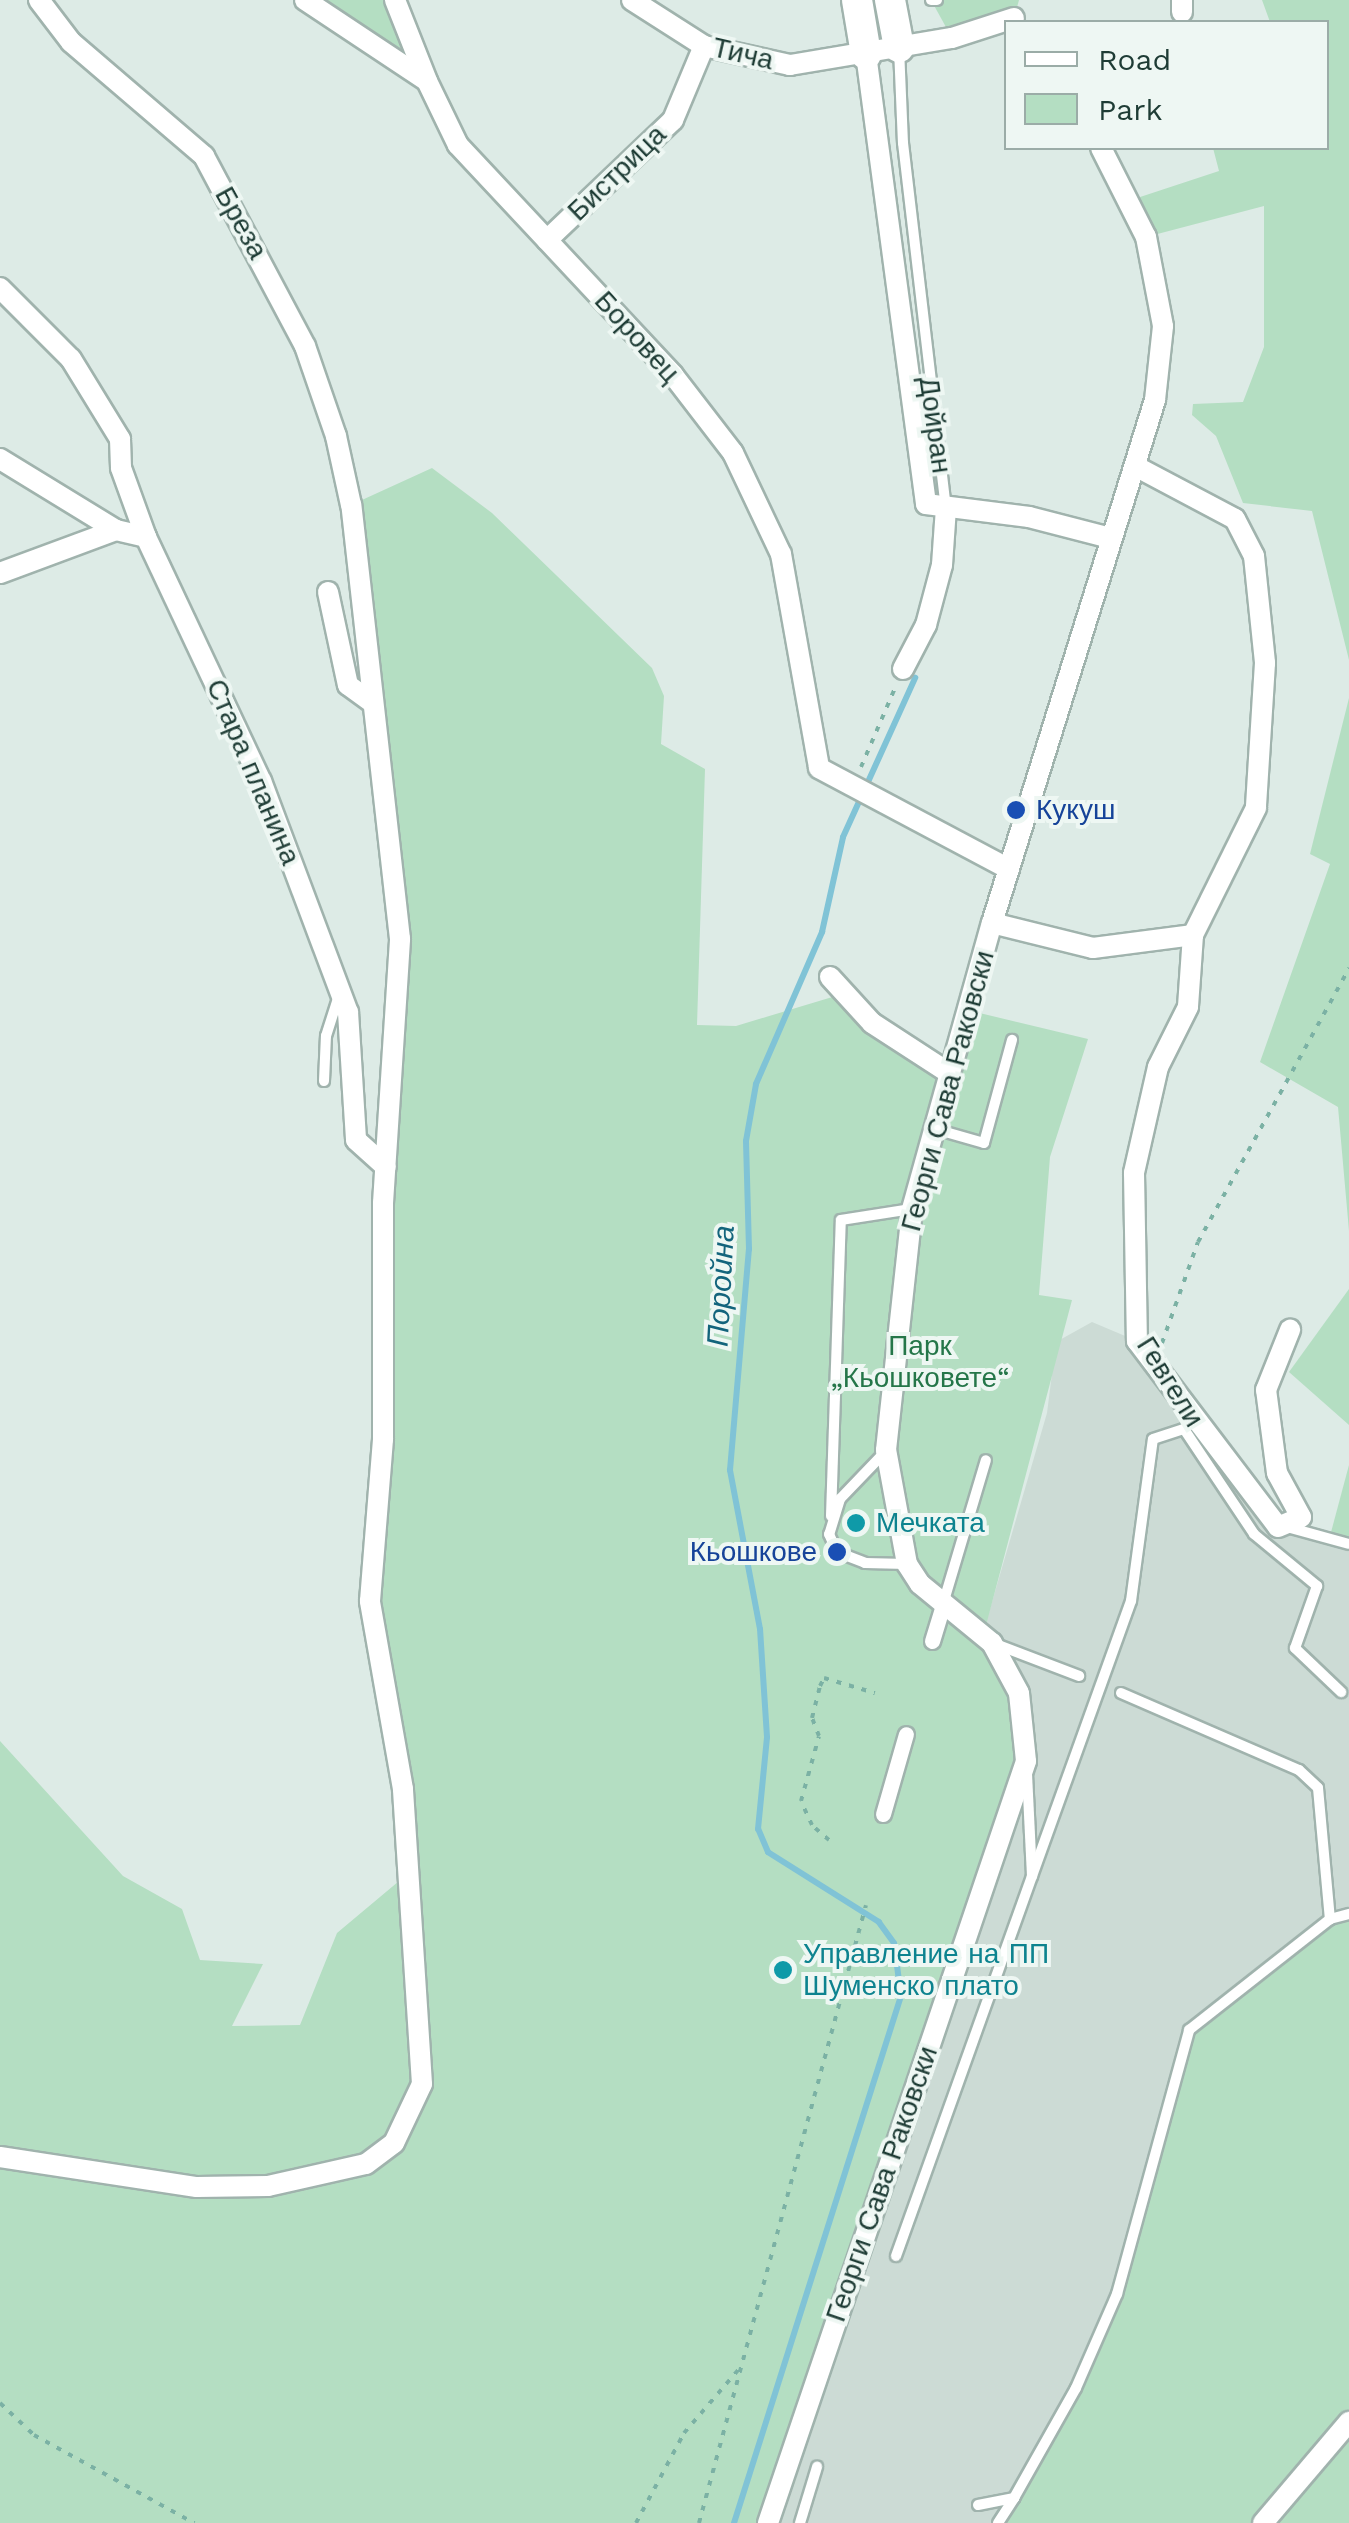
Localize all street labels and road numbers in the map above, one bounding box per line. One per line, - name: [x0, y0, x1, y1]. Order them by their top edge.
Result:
- street label: Тича: [709, 31, 777, 77]
- street label: Бистрица: [561, 118, 673, 228]
- street label: Бреза: [208, 181, 274, 265]
- street label: Боровец: [587, 284, 687, 390]
- street label: Дойран: [912, 375, 958, 475]
- street label: Стара планина: [199, 674, 307, 870]
- street label: Георги Сава Раковски: [894, 947, 1002, 1235]
- street label: Гевгели: [1129, 1331, 1211, 1433]
- street label: Георги Сава Раковски: [819, 2042, 945, 2326]

